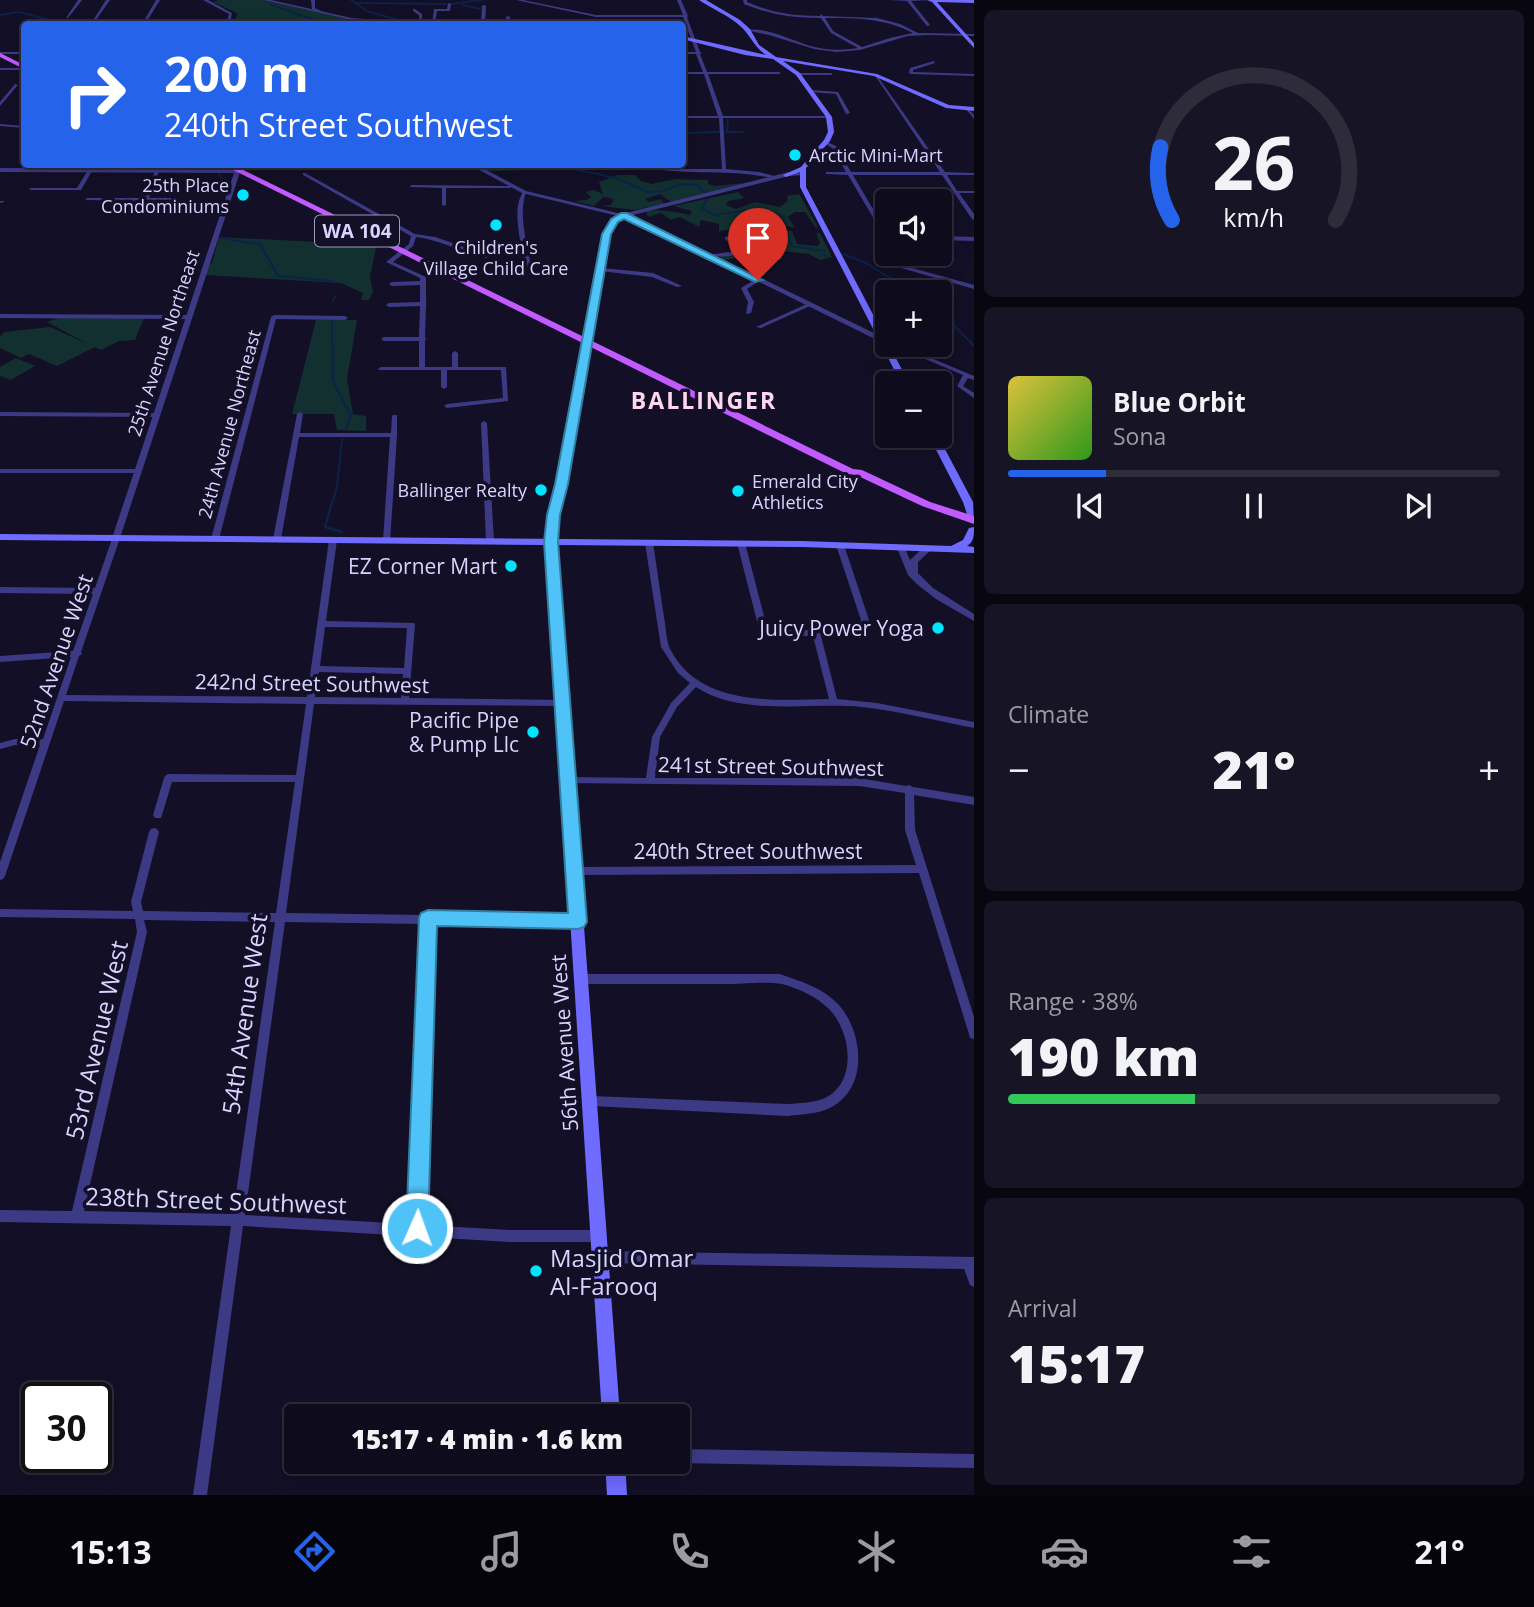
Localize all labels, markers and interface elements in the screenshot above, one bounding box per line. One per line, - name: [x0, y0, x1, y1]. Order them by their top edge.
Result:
- text: 200 m: [164, 40, 309, 106]
- icon: right: [49, 49, 140, 140]
- text: 240th Street Southwest: [164, 103, 513, 146]
- text: 26: [1212, 112, 1296, 211]
- place label: Arctic Mini-Mart: [809, 143, 943, 167]
- marker: Arctic Mini-Mart: [787, 147, 803, 163]
- place label: 25th Place Condominiums: [101, 173, 229, 218]
- marker: 25th Place Condominiums: [235, 187, 251, 203]
- map controls: [875, 189, 952, 448]
- button: sound: [875, 189, 952, 266]
- text: km/h: [1224, 199, 1284, 233]
- pin: [728, 208, 788, 280]
- road number: WA 104: [315, 216, 399, 246]
- marker: Children's Village Child Care: [488, 217, 504, 233]
- icon: arrive: [739, 219, 777, 257]
- place label: Children's Village Child Care: [424, 235, 568, 280]
- street label: 25th Avenue Northeast: [122, 247, 204, 439]
- button: +: [875, 280, 952, 357]
- street label: 24th Avenue Northeast: [192, 327, 266, 521]
- button: −: [875, 371, 952, 448]
- district label: BALLINGER: [631, 384, 777, 416]
- text: Blue Orbit: [1113, 384, 1246, 420]
- text: Sona: [1113, 420, 1166, 452]
- place label: Emerald City Athletics: [752, 469, 859, 514]
- place label: Ballinger Realty: [398, 478, 528, 502]
- marker: Ballinger Realty: [533, 482, 549, 498]
- marker: Emerald City Athletics: [730, 483, 746, 499]
- icon: previous: [1071, 487, 1109, 525]
- icon: pause: [1235, 487, 1273, 525]
- icon: next: [1399, 487, 1437, 525]
- place label: EZ Corner Mart: [348, 552, 497, 580]
- marker: EZ Corner Mart: [503, 558, 519, 574]
- street label: 52nd Avenue West: [13, 570, 99, 752]
- place label: Juicy Power Yoga: [757, 614, 924, 642]
- marker: Juicy Power Yoga: [930, 620, 946, 636]
- street label: 242nd Street Southwest: [195, 667, 429, 699]
- text: Climate: [1008, 698, 1089, 730]
- place label: Pacific Pipe & Pump Llc: [409, 706, 519, 758]
- marker: Pacific Pipe & Pump Llc: [525, 724, 541, 740]
- text: 21°: [1213, 733, 1295, 804]
- text: −: [1008, 743, 1030, 795]
- text: +: [1478, 743, 1500, 795]
- street label: 241st Street Southwest: [658, 750, 884, 782]
- street label: 240th Street Southwest: [634, 837, 862, 865]
- street label: 54th Avenue West: [214, 912, 274, 1116]
- street label: 53rd Avenue West: [57, 937, 135, 1143]
- street label: 56th Avenue West: [544, 954, 584, 1132]
- text: Range · 38%: [1008, 985, 1138, 1017]
- text: 190 km: [1008, 1020, 1199, 1091]
- street label: 238th Street Southwest: [85, 1179, 347, 1221]
- position arrow: [380, 1191, 454, 1265]
- place label: Masjid Omar Al-Farooq: [550, 1241, 694, 1302]
- marker: Masjid Omar Al-Farooq: [528, 1263, 544, 1279]
- text: Arrival: [1008, 1292, 1077, 1324]
- text: 15:17: [1008, 1327, 1145, 1398]
- speed limit sign: 30: [21, 1382, 112, 1473]
- text: 15:17 · 4 min · 1.6 km: [351, 1421, 623, 1457]
- icon: directions: [290, 1527, 339, 1576]
- icon: music: [477, 1527, 526, 1576]
- icon: phone: [665, 1527, 714, 1576]
- icon: climate: [852, 1527, 901, 1576]
- icon: car: [1040, 1527, 1089, 1576]
- icon: filters: [1227, 1527, 1276, 1576]
- text: 15:13: [69, 1530, 152, 1573]
- text: 21°: [1414, 1530, 1465, 1573]

